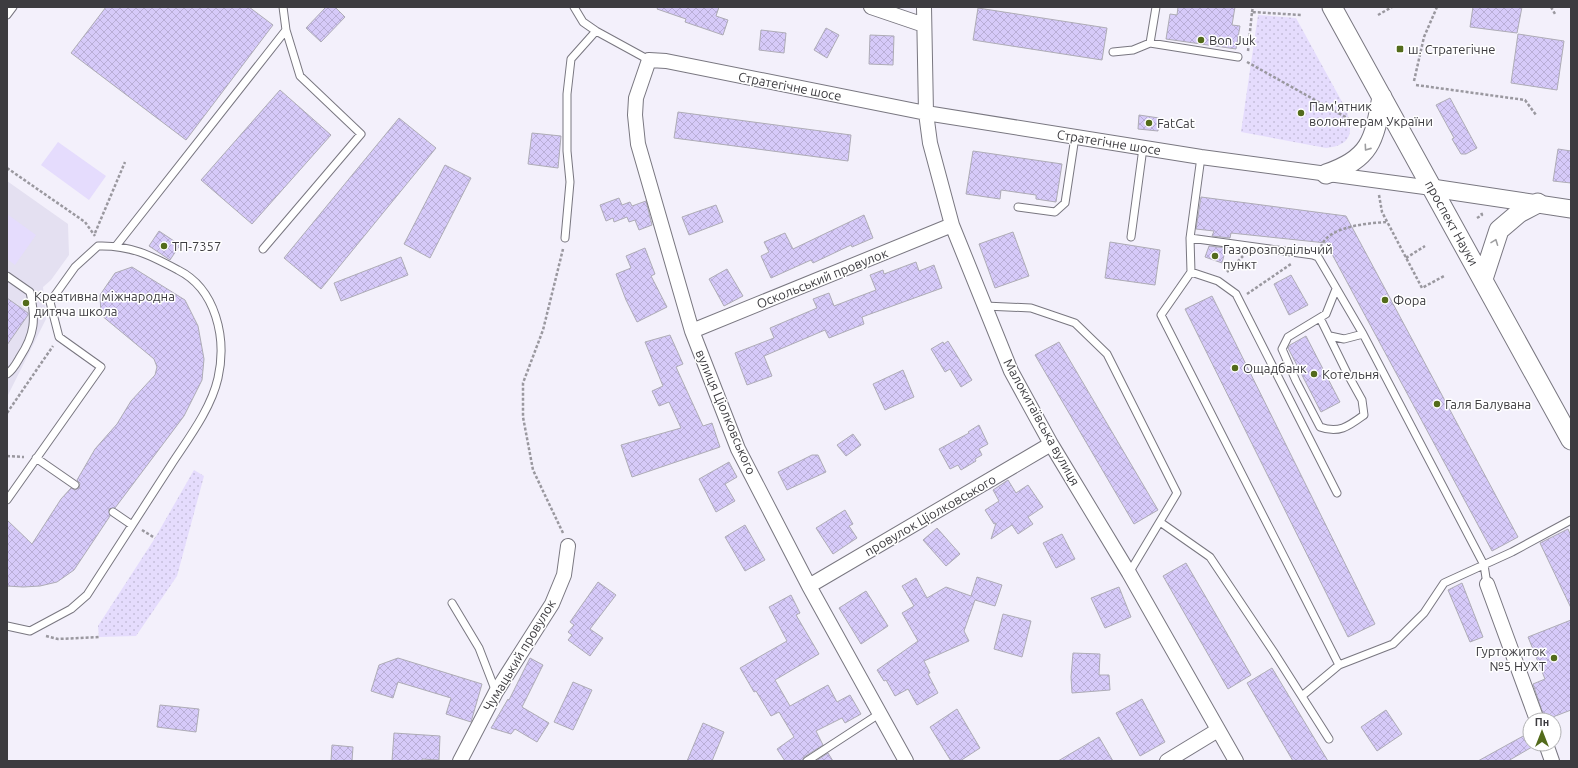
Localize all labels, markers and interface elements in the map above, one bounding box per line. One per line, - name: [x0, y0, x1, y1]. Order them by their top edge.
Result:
- place label: Bon Juk: [1209, 33, 1256, 47]
- marker: Bon Juk: [1196, 35, 1206, 45]
- place label: ш. Стратегічне: [1408, 42, 1495, 56]
- marker: ш. Стратегічне: [1395, 44, 1405, 54]
- street label: Стратегічне шосе: [737, 69, 843, 103]
- place label: Пам'ятник волонтерам України: [1309, 99, 1433, 128]
- marker: Пам'ятник волонтерам України: [1296, 108, 1306, 118]
- place label: FatCat: [1157, 116, 1195, 130]
- marker: FatCat: [1144, 118, 1154, 128]
- street label: Стратегічне шосе: [1056, 127, 1162, 157]
- one-way arrow: [1365, 143, 1372, 150]
- street label: проспект Науки: [1423, 178, 1481, 268]
- one-way arrow: [1490, 238, 1498, 245]
- place label: ТП-7357: [172, 239, 221, 253]
- marker: ТП-7357: [159, 241, 169, 251]
- place label: Газорозподільчий пункт: [1223, 242, 1333, 271]
- street label: Оскольський провулок: [754, 245, 890, 311]
- marker: Газорозподільчий пункт: [1210, 251, 1220, 261]
- place label: Креативна міжнародна дитяча школа: [34, 289, 175, 318]
- place label: Фора: [1393, 293, 1426, 307]
- marker: Фора: [1380, 295, 1390, 305]
- marker: Креативна міжнародна дитяча школа: [21, 298, 31, 308]
- street label: вулиця Ціолковського: [693, 347, 759, 477]
- street label: Малокитаївська вулиця: [1001, 356, 1083, 488]
- place label: Ощадбанк: [1243, 361, 1307, 375]
- marker: Ощадбанк: [1230, 363, 1240, 373]
- place label: Котельня: [1322, 367, 1379, 381]
- marker: Котельня: [1309, 369, 1319, 379]
- place label: Галя Балувана: [1445, 397, 1531, 411]
- marker: Галя Балувана: [1432, 399, 1442, 409]
- street label: провулок Ціолковського: [862, 472, 998, 558]
- street label: Чумацький провулок: [480, 596, 558, 713]
- place label: Гуртожиток №5 НУХТ: [1476, 644, 1546, 673]
- marker: Гуртожиток №5 НУХТ: [1549, 653, 1559, 663]
- north arrow: [1522, 712, 1562, 752]
- text: Пн: [1535, 716, 1549, 728]

